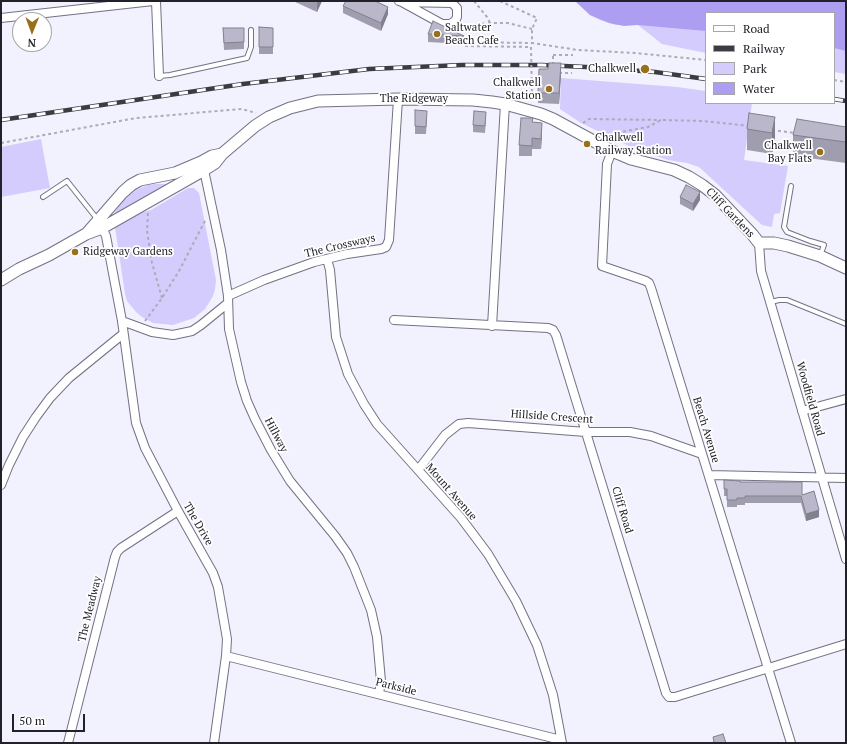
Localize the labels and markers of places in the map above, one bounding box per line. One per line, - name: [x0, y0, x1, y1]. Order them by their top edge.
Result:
- place label: Saltwater Beach Cafe: [445, 21, 499, 47]
- marker: Saltwater Beach Cafe: [432, 29, 442, 39]
- place label: Chalkwell: [588, 62, 636, 76]
- marker: Chalkwell: [639, 63, 651, 75]
- place label: Chalkwell Station: [493, 76, 541, 102]
- marker: Chalkwell Station: [544, 84, 554, 94]
- place label: Chalkwell Railway Station: [595, 131, 672, 157]
- marker: Chalkwell Railway Station: [582, 139, 592, 149]
- place label: Chalkwell Bay Flats: [764, 139, 812, 165]
- marker: Chalkwell Bay Flats: [815, 147, 825, 157]
- place label: Ridgeway Gardens: [83, 245, 173, 259]
- marker: Ridgeway Gardens: [70, 247, 80, 257]

